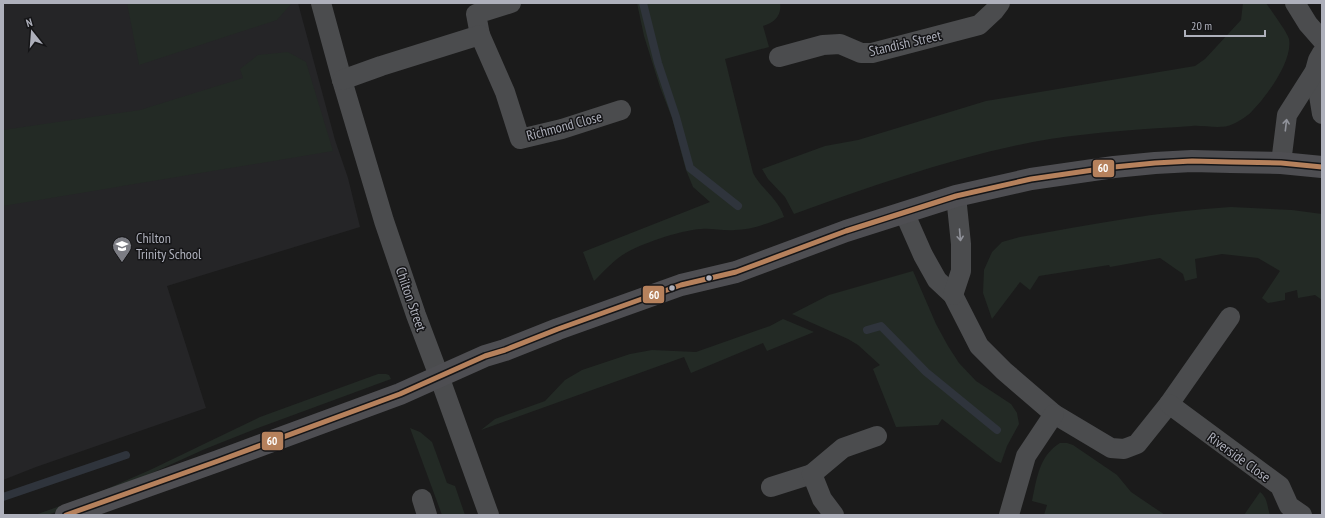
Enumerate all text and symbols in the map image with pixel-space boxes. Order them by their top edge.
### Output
north arrow [12,12,52,52]
scale bar [1185,12,1265,38]
text: N [24,15,34,30]
text: 20 m [1191,18,1212,33]
street label: Standish Street [867,26,943,60]
street label: Richmond Close [524,107,604,145]
one-way arrow [1282,119,1290,132]
line badge: 60 [1092,159,1115,178]
text: 60 [1098,161,1108,175]
one-way arrow [956,228,963,241]
place label: Chilton Trinity School [136,229,202,263]
school or university icon: Chilton Trinity School [111,235,133,263]
street label: Chilton Street [392,265,430,334]
unlabelled marker [704,273,714,283]
unlabelled marker [667,283,677,293]
line badge: 60 [642,285,665,304]
text: 60 [649,288,659,302]
street label: Riverside Close [1204,428,1274,486]
line badge: 60 [261,431,284,451]
text: 60 [267,434,277,448]

